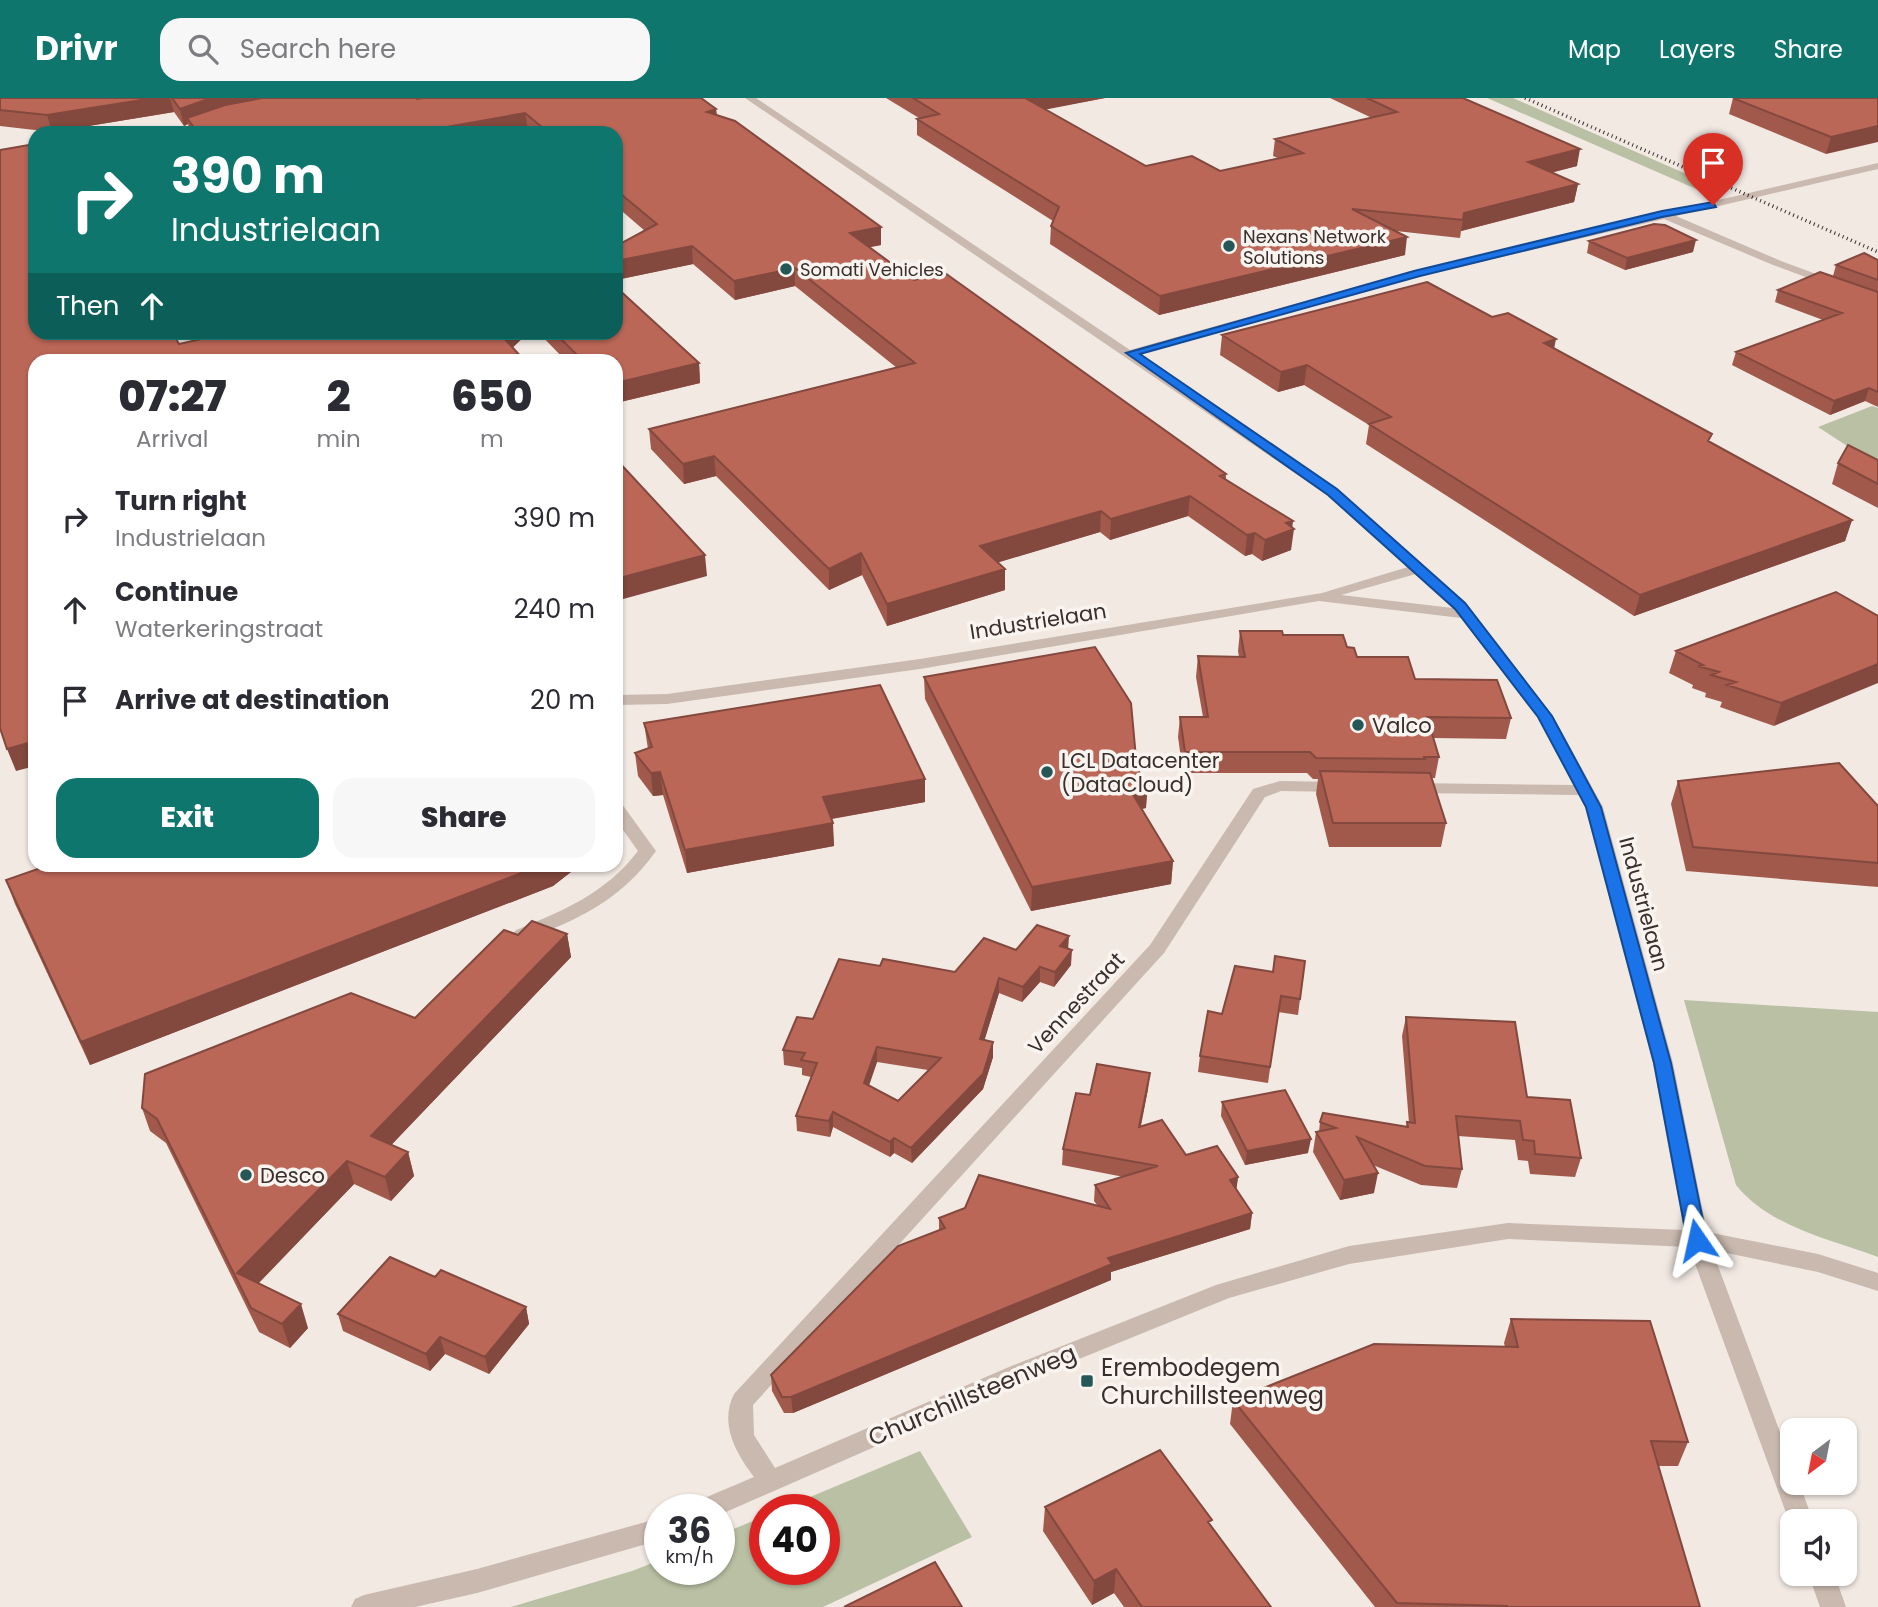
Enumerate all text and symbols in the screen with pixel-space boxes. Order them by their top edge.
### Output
search box [160,18,650,81]
text: Drivr [35,25,118,72]
icon: search [184,30,222,68]
text: Search here [240,31,396,67]
text: Map [1568,33,1621,66]
text: Layers [1659,33,1735,66]
text: Share [1773,33,1843,66]
pin [1683,133,1743,205]
text: 390 m [171,142,325,210]
icon: arrive [1694,144,1732,182]
icon: right [56,154,147,245]
text: Industrielaan [171,207,381,252]
place label: Nexans Network Solutions [1243,224,1387,270]
marker: Nexans Network Solutions [1221,238,1237,254]
place label: Somati Vehicles [800,257,944,282]
marker: Somati Vehicles [778,261,794,277]
icon: ahead [133,287,171,325]
text: Then [56,288,119,324]
text: 07:27 [118,367,226,426]
text: 2 [327,367,351,426]
text: 650 [451,367,533,426]
text: Arrival [136,423,209,455]
text: min [317,423,361,455]
text: m [480,423,504,455]
text: Turn right [115,483,247,519]
icon: right [56,500,94,538]
text: 390 m [513,500,595,536]
text: Industrielaan [115,522,266,554]
text: Continue [115,574,238,610]
icon: ahead [56,591,94,629]
text: 240 m [514,591,595,627]
street label: Industrielaan [968,596,1108,646]
text: Waterkeringstraat [115,613,323,645]
icon: arrive [56,682,94,720]
text: Arrive at destination [115,682,390,718]
text: 20 m [530,682,595,718]
place label: Valco [1372,711,1432,740]
marker: Valco [1350,717,1366,733]
place label: LCL Datacenter (DataCloud) [1061,746,1220,799]
marker: LCL Datacenter (DataCloud) [1039,764,1055,780]
button: Exit [56,778,319,858]
button: Share [333,778,595,858]
street label: Industrielaan [1612,834,1676,974]
street label: Vennestraat [1021,946,1131,1060]
place label: Desco [260,1161,325,1190]
marker: Desco [238,1167,254,1183]
position arrow [1660,1203,1734,1277]
street label: Churchillsteenweg [863,1336,1081,1454]
place label: Erembodegem Churchillsteenweg [1101,1351,1324,1412]
marker: Erembodegem Churchillsteenweg [1079,1373,1095,1389]
north arrow [1780,1418,1857,1494]
map controls [1780,1418,1857,1586]
speed limit sign: 40 [749,1494,840,1585]
text: 36 [668,1506,711,1555]
button: sound [1780,1509,1857,1586]
text: km/h [666,1544,713,1569]

